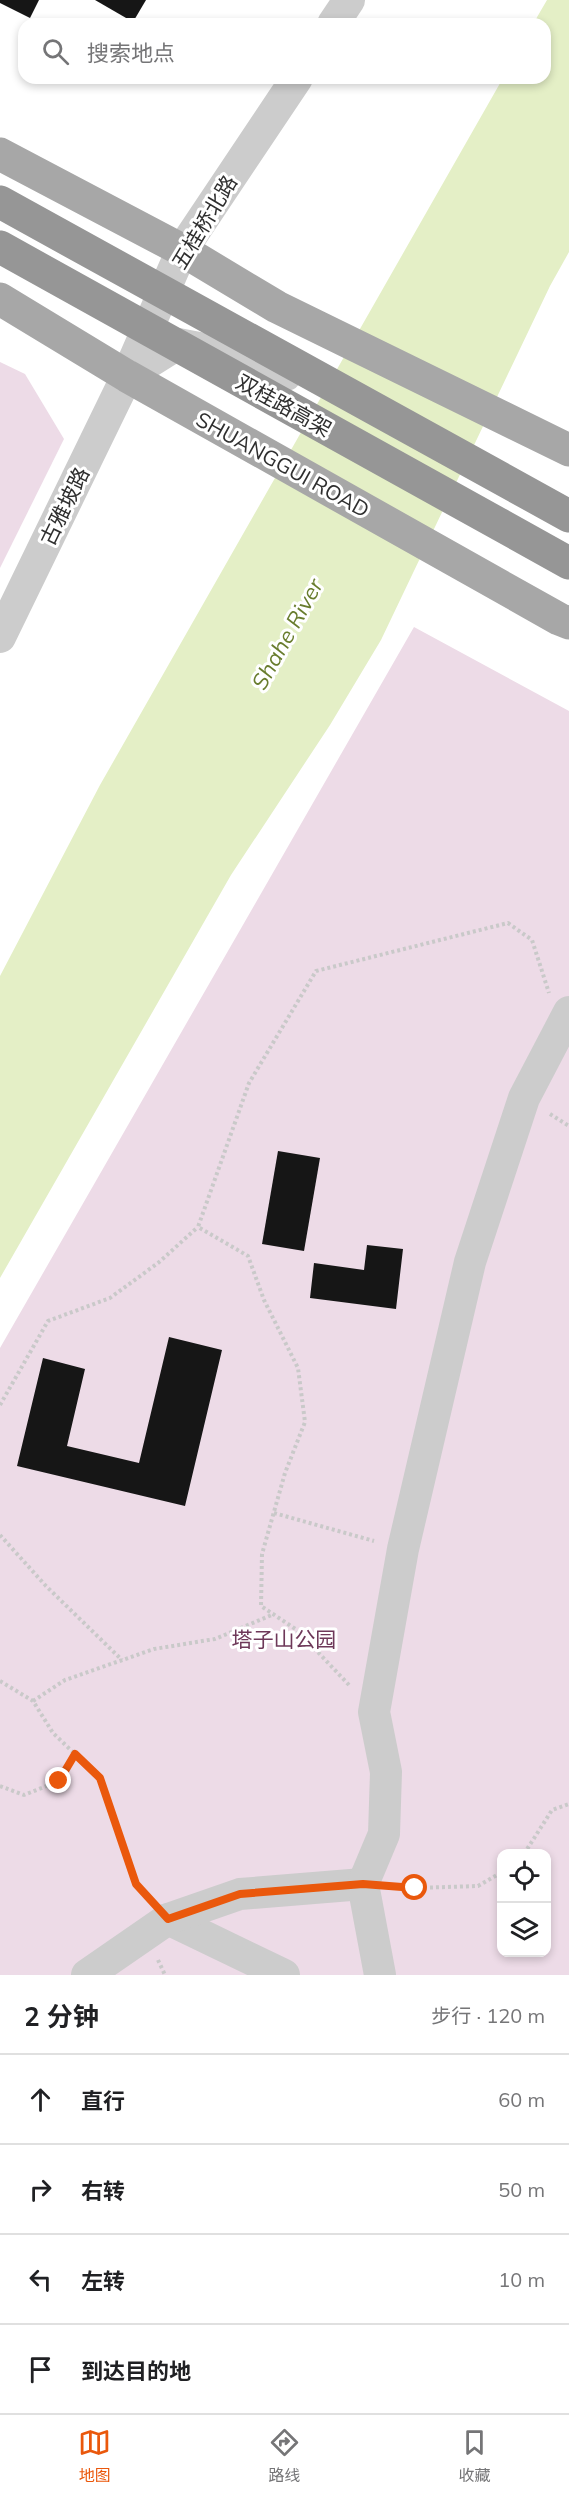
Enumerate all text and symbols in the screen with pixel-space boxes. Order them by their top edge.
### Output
search box [18,18,551,84]
icon: search [39,35,72,68]
text: 搜索地点 [87,39,175,67]
street label: 五桂桥北路 [166,170,242,274]
street label: 双桂路高架 [232,368,336,442]
street label: SHUANGGUI ROAD [192,406,374,522]
street label: 古雅坡路 [34,463,94,549]
water label: Shahe River [245,573,329,694]
park label: 塔子山公园 [232,1626,337,1652]
route end [45,1767,71,1793]
map controls [497,1849,551,1957]
button: locate [497,1849,551,1903]
route start [401,1874,427,1900]
button: layers [497,1903,551,1957]
text: 2 分钟 [24,2000,99,2033]
text: 步行 · 120 m [431,2003,545,2028]
icon: ahead [24,2083,57,2116]
text: 直行 [81,2087,125,2115]
text: 60 m [498,2087,545,2112]
icon: right [24,2173,57,2206]
text: 右转 [81,2177,125,2205]
text: 50 m [498,2177,545,2202]
icon: left [24,2263,57,2296]
text: 左转 [81,2267,125,2295]
text: 10 m [498,2267,545,2292]
icon: arrive [24,2353,57,2386]
text: 到达目的地 [81,2357,191,2385]
tab: 地图 [78,2426,111,2486]
tab: 路线 [268,2426,301,2486]
tab: 收藏 [458,2426,491,2486]

